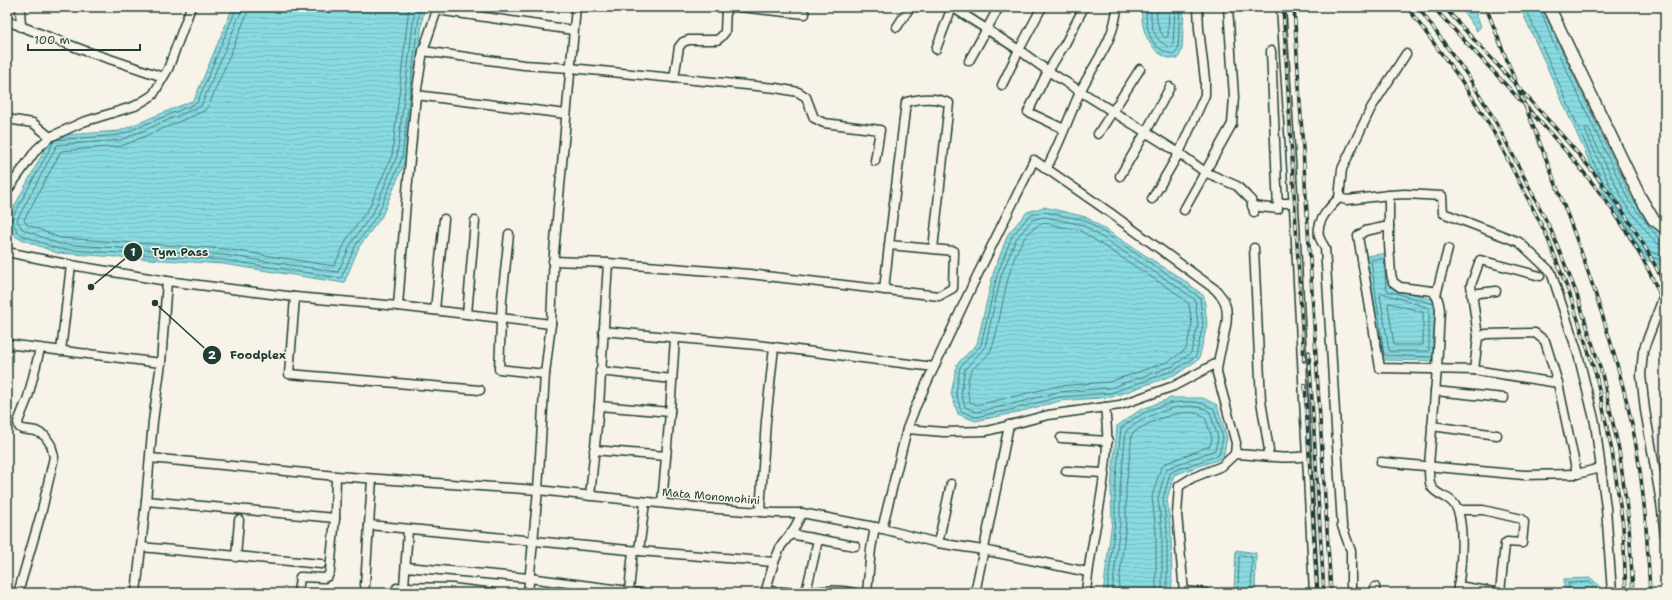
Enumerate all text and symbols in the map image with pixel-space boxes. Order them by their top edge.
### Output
scale bar [28,26,140,52]
text: 100 m [34,32,70,48]
callout: Tym Pass [123,240,216,264]
text: 1 [130,244,136,260]
text: Tym Pass [152,244,208,260]
callout: Foodplex [202,343,294,367]
text: 2 [208,347,217,363]
text: Foodplex [230,347,286,363]
street label: Mata Monomohini [661,485,761,508]

